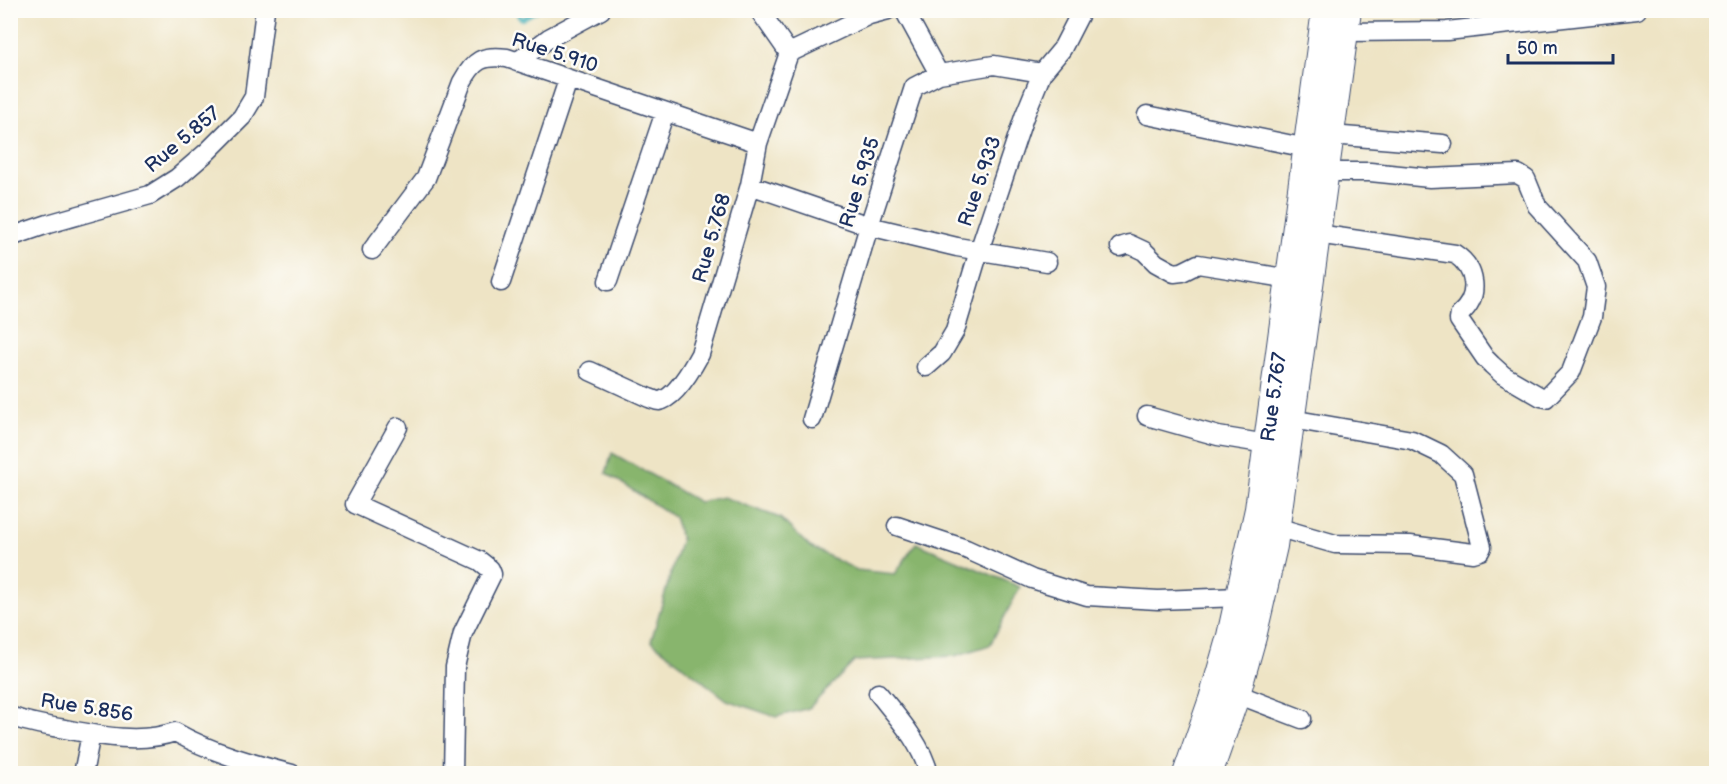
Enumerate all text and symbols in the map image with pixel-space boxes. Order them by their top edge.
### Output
scale bar [1508,27,1613,65]
street label: Rue 5.910 [509,28,601,78]
text: 50 m [1517,38,1558,59]
street label: Rue 5.857 [140,101,225,178]
street label: Rue 5.933 [953,133,1007,230]
street label: Rue 5.935 [835,134,885,230]
street label: Rue 5.768 [688,191,736,286]
street label: Rue 5.767 [1256,351,1292,443]
street label: Rue 5.856 [39,689,135,727]

